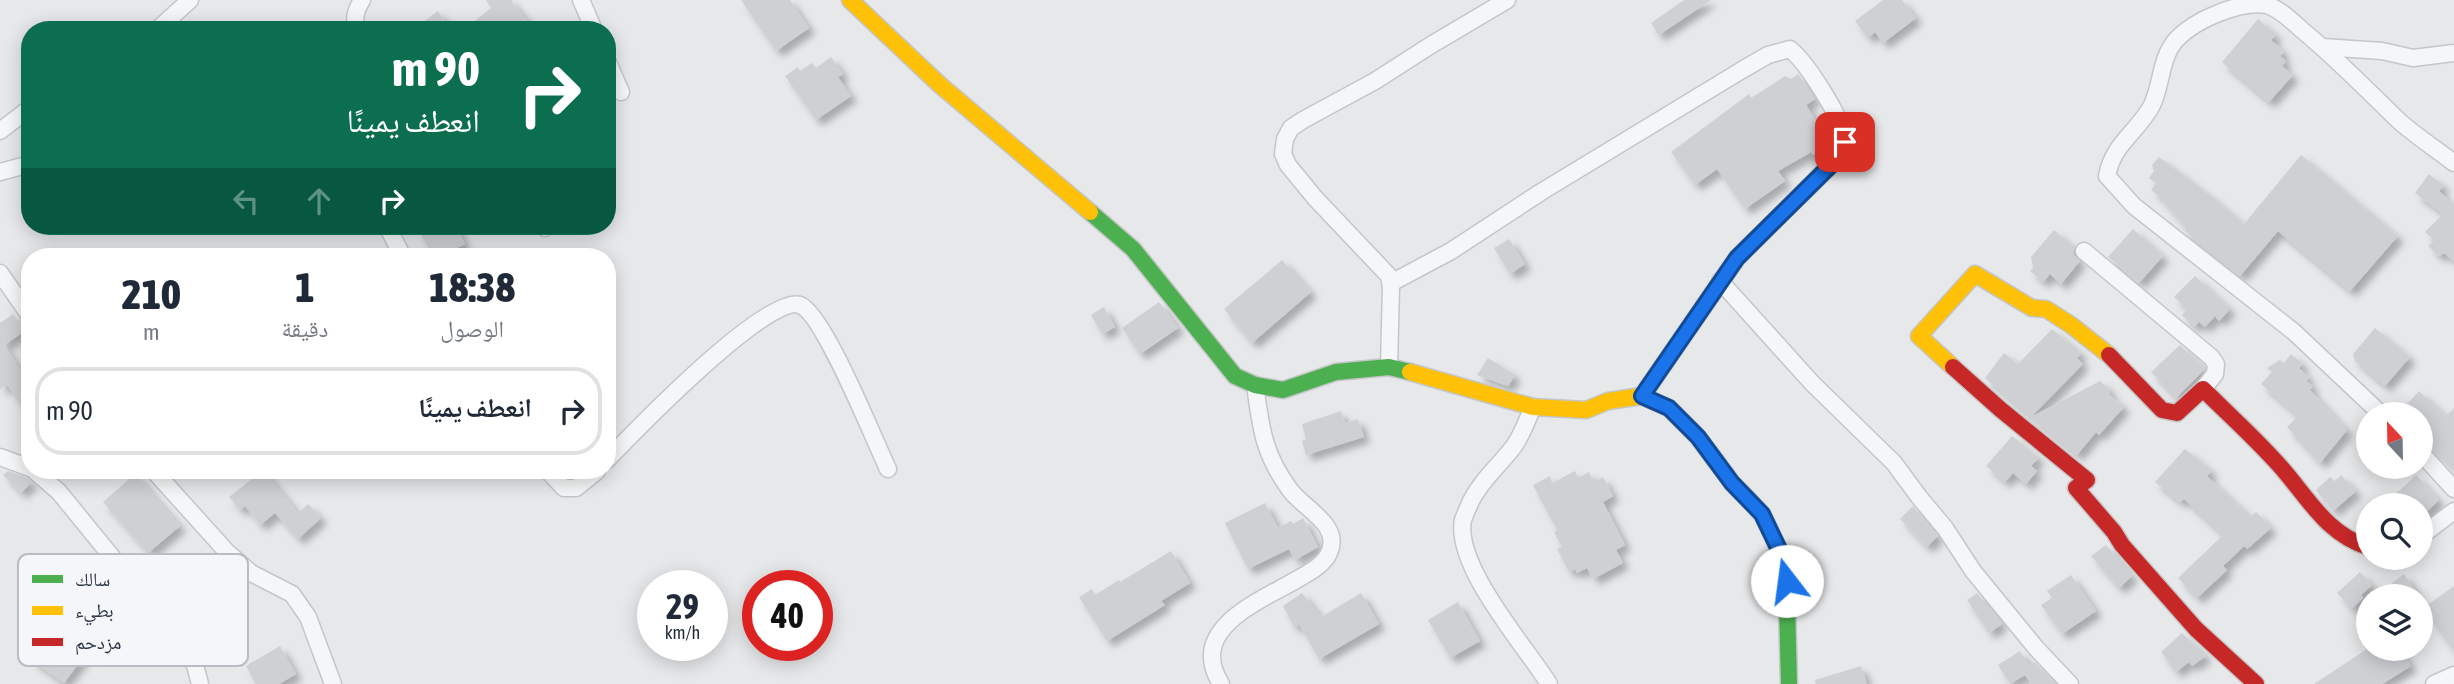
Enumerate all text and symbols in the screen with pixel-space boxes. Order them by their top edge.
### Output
text: 90 m [392,40,480,96]
icon: right [504,49,595,140]
text: انعطف يمينًا [347,102,480,139]
pin [1815,112,1875,172]
icon: arrive [1826,123,1864,161]
icon: left [227,182,265,220]
icon: ahead [300,182,338,220]
icon: right [373,182,411,220]
text: 1 [295,263,315,311]
text: 18:38 [429,263,515,311]
text: 210 [122,270,181,318]
text: دقيقة [282,316,328,342]
text: الوصول [440,316,504,342]
text: m [143,319,160,345]
icon: right [553,392,591,430]
text: انعطف يمينًا [418,393,532,423]
text: 90 m [46,396,93,426]
north arrow [2356,402,2432,480]
map controls [2356,402,2433,661]
button: search [2356,493,2433,570]
position arrow [1750,544,1824,618]
legend [18,554,248,666]
text: سالك [75,568,110,590]
speed limit sign: 40 [742,570,833,661]
button: layers [2356,584,2433,661]
text: 29 [666,586,699,626]
text: بطيء [75,599,114,626]
text: km/h [665,622,700,643]
text: مزدحم [75,631,121,655]

